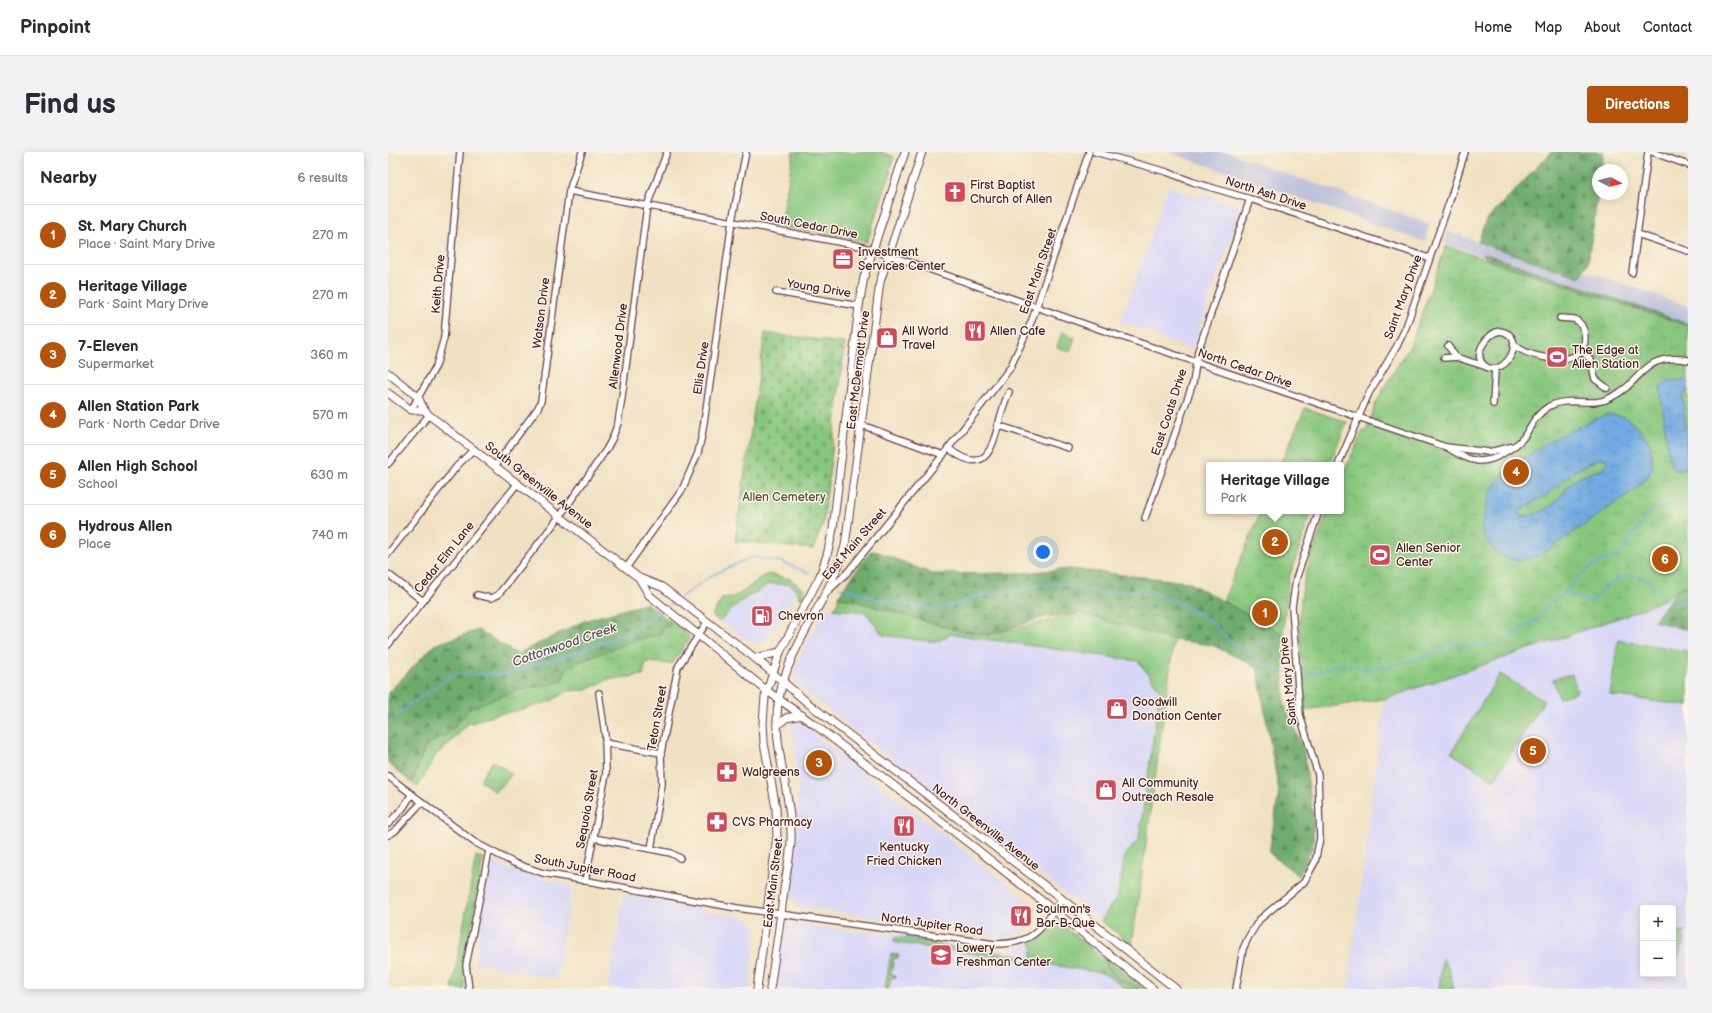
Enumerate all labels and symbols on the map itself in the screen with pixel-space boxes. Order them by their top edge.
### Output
north arrow [1592,164,1628,200]
street label: North Ash Drive [1223,173,1308,214]
place label: First Baptist Church of Allen [970,178,1053,207]
church icon: First Baptist Church of Allen [942,179,968,205]
street label: South Cedar Drive [759,209,859,242]
street label: East Main Street [1017,226,1060,316]
place label: Investment Services Center [858,245,946,274]
office icon: Investment Services Center [830,246,856,272]
street label: Saint Mary Drive [1381,253,1426,341]
street label: Keith Drive [428,254,449,314]
street label: Young Drive [785,276,852,301]
street label: Watson Drive [530,277,553,350]
street label: Allenwood Drive [606,302,631,390]
street label: East McDermott Drive [844,310,873,430]
restaurant icon: Allen Cafe [962,318,988,344]
place label: All World Travel [902,324,948,353]
place label: Allen Cafe [990,324,1045,339]
shop icon: All World Travel [874,325,900,351]
street label: Ellis Drive [690,341,713,396]
place label: The Edge at Allen Station [1572,343,1639,372]
sports icon: The Edge at Allen Station [1544,344,1570,370]
street label: North Cedar Drive [1196,345,1294,392]
street label: East Coats Drive [1148,367,1191,458]
street label: South Greenville Avenue [482,439,596,532]
pin: 4 [1503,457,1529,487]
park label: Allen Cemetery [742,490,826,505]
street label: East Main Street [819,505,890,583]
street label: Cedar Elm Lane [411,518,478,596]
pin: 2 [1262,527,1288,557]
place label: Allen Senior Center [1396,541,1461,570]
your location [1033,542,1053,562]
sports icon: Allen Senior Center [1367,542,1393,568]
pin: 6 [1652,544,1678,574]
pin: 1 [1252,598,1278,628]
fuel station icon: Chevron [749,603,775,629]
place label: Chevron [778,609,824,624]
water label: Cottonwood Creek [510,619,619,670]
street label: Saint Mary Drive [1276,636,1301,726]
street label: Teton Street [644,684,671,752]
place label: Goodwill Donation Center [1132,695,1222,724]
shop icon: Goodwill Donation Center [1104,696,1130,722]
pin: 5 [1520,736,1546,766]
pin: 3 [806,748,832,778]
pharmacy icon: Walgreens [714,759,740,785]
place label: Walgreens [742,765,800,780]
street label: Sequoia Street [573,768,602,850]
place label: All Community Outreach Resale [1122,776,1214,805]
shop icon: All Community Outreach Resale [1093,777,1119,803]
street label: North Greenville Avenue [929,781,1042,874]
pharmacy icon: CVS Pharmacy [704,809,730,835]
restaurant icon: Kentucky Fried Chicken [891,813,917,839]
place label: CVS Pharmacy [732,815,813,830]
street label: East Main Street [761,837,786,929]
place label: Kentucky Fried Chicken [866,840,942,869]
street label: South Jupiter Road [533,851,637,886]
place label: Soulman's Bar-B-Que [1036,902,1095,931]
restaurant icon: Soulman's Bar-B-Que [1008,903,1034,929]
street label: North Jupiter Road [880,910,984,939]
place label: Lowery Freshman Center [956,941,1052,970]
school or university icon: Lowery Freshman Center [928,942,954,968]

